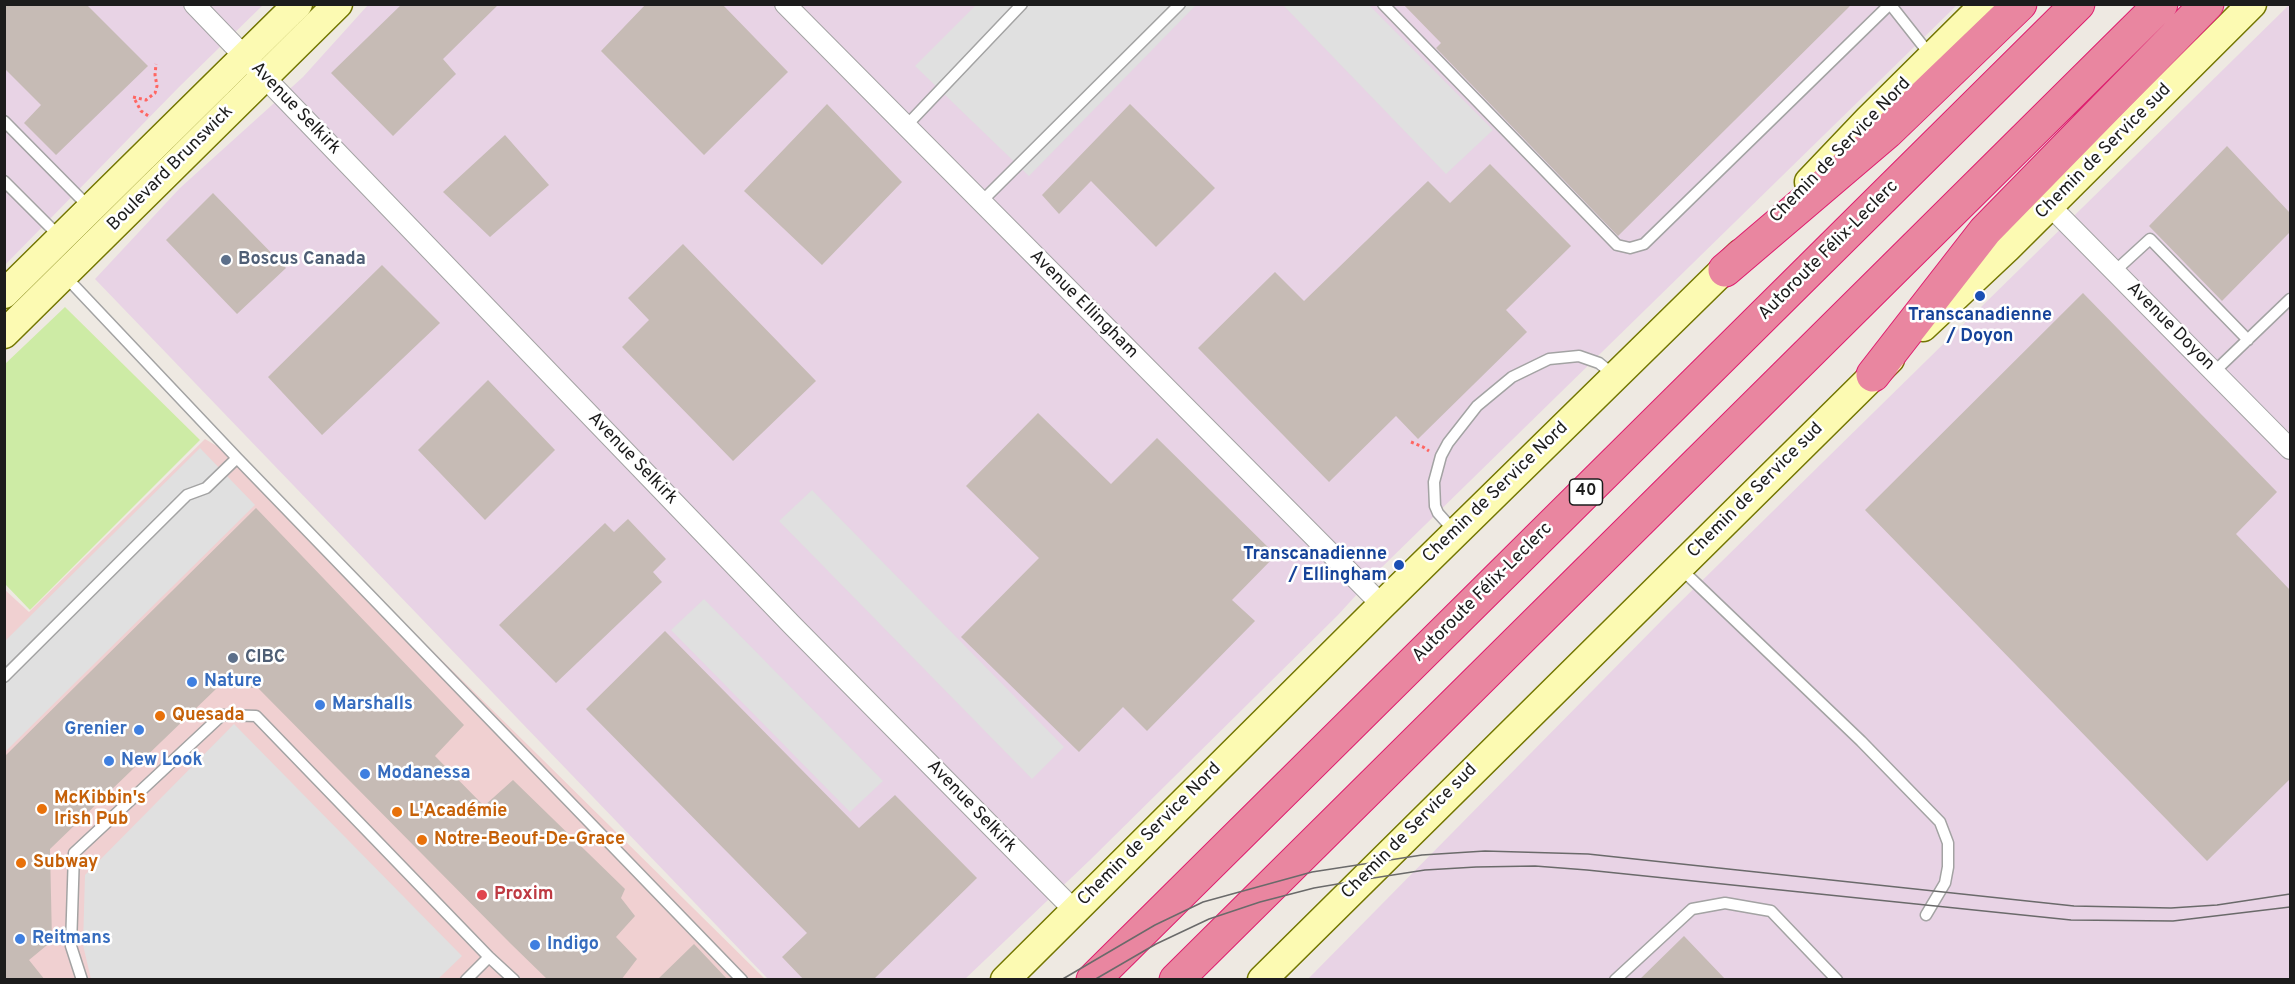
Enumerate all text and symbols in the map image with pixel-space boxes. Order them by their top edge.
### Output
street label: Avenue Selkirk [246,58,344,160]
street label: Chemin de Service Nord [1766,74,1916,228]
street label: Chemin de Service sud [2032,80,2176,224]
street label: Boulevard Brunswick [104,102,238,236]
street label: Autoroute Félix-Leclerc [1755,177,1903,325]
street label: Avenue Ellingham [1024,246,1142,364]
place label: Boscus Canada [238,249,366,271]
marker: Boscus Canada [219,253,233,267]
street label: Avenue Doyon [2121,278,2219,376]
marker: Transcanadienne / Doyon [1973,289,1987,303]
place label: Transcanadienne / Doyon [1908,305,2052,348]
street label: Avenue Selkirk [583,408,681,510]
street label: Chemin de Service Nord [1419,418,1573,568]
street label: Chemin de Service sud [1684,419,1828,563]
road number: 40 [1570,479,1602,505]
street label: Autoroute Félix-Leclerc [1409,519,1557,667]
place label: Transcanadienne / Ellingham [1243,544,1387,586]
marker: Transcanadienne / Ellingham [1392,558,1406,572]
place label: CIBC [245,647,285,669]
marker: CIBC [226,651,240,665]
place label: Nature [204,671,262,693]
marker: Nature [185,675,199,689]
place label: Marshalls [332,694,413,716]
marker: Marshalls [313,698,327,712]
place label: Quesada [172,705,245,727]
marker: Quesada [153,709,167,723]
place label: Grenier [64,719,127,741]
marker: Grenier [132,723,146,737]
place label: New Look [121,750,203,772]
marker: New Look [102,754,116,768]
street label: Avenue Selkirk [922,756,1020,858]
street label: Chemin de Service Nord [1074,759,1226,911]
street label: Chemin de Service sud [1338,760,1482,904]
place label: Modanessa [377,763,471,785]
marker: Modanessa [358,767,372,781]
place label: McKibbin's Irish Pub [54,788,146,830]
place label: L'Académie [409,801,507,823]
marker: McKibbin's Irish Pub [35,802,49,816]
marker: L'Académie [390,805,404,819]
place label: Notre-Beouf-De-Grace [434,829,625,851]
marker: Notre-Beouf-De-Grace [415,833,429,847]
place label: Subway [33,852,98,874]
marker: Subway [14,856,28,870]
place label: Proxim [494,884,554,906]
marker: Proxim [475,888,489,902]
place label: Reitmans [32,928,111,950]
marker: Reitmans [13,932,27,946]
place label: Indigo [547,934,599,956]
marker: Indigo [528,938,542,952]

